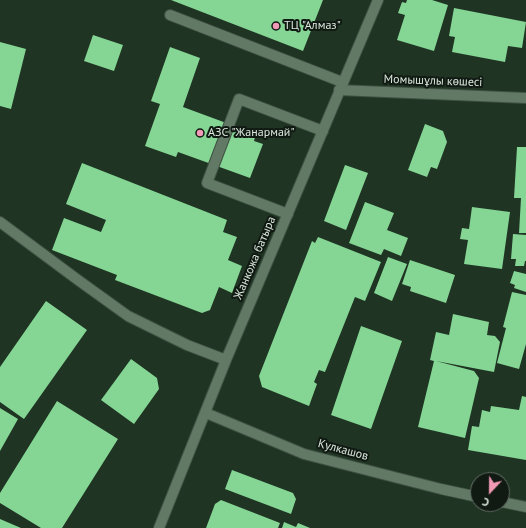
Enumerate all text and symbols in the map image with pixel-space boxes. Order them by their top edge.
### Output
place label: ТЦ "Алмаз" [284,19,341,33]
marker: ТЦ "Алмаз" [271,21,281,31]
street label: Момышұлы көшесі [383,72,483,90]
place label: АЗС "Жанармай" [208,126,294,140]
marker: АЗС "Жанармай" [195,128,205,138]
street label: Жанкожа батыра [231,214,279,302]
street label: Кулкашов [316,436,370,464]
north arrow [470,472,510,512]
text: С [480,495,491,510]

